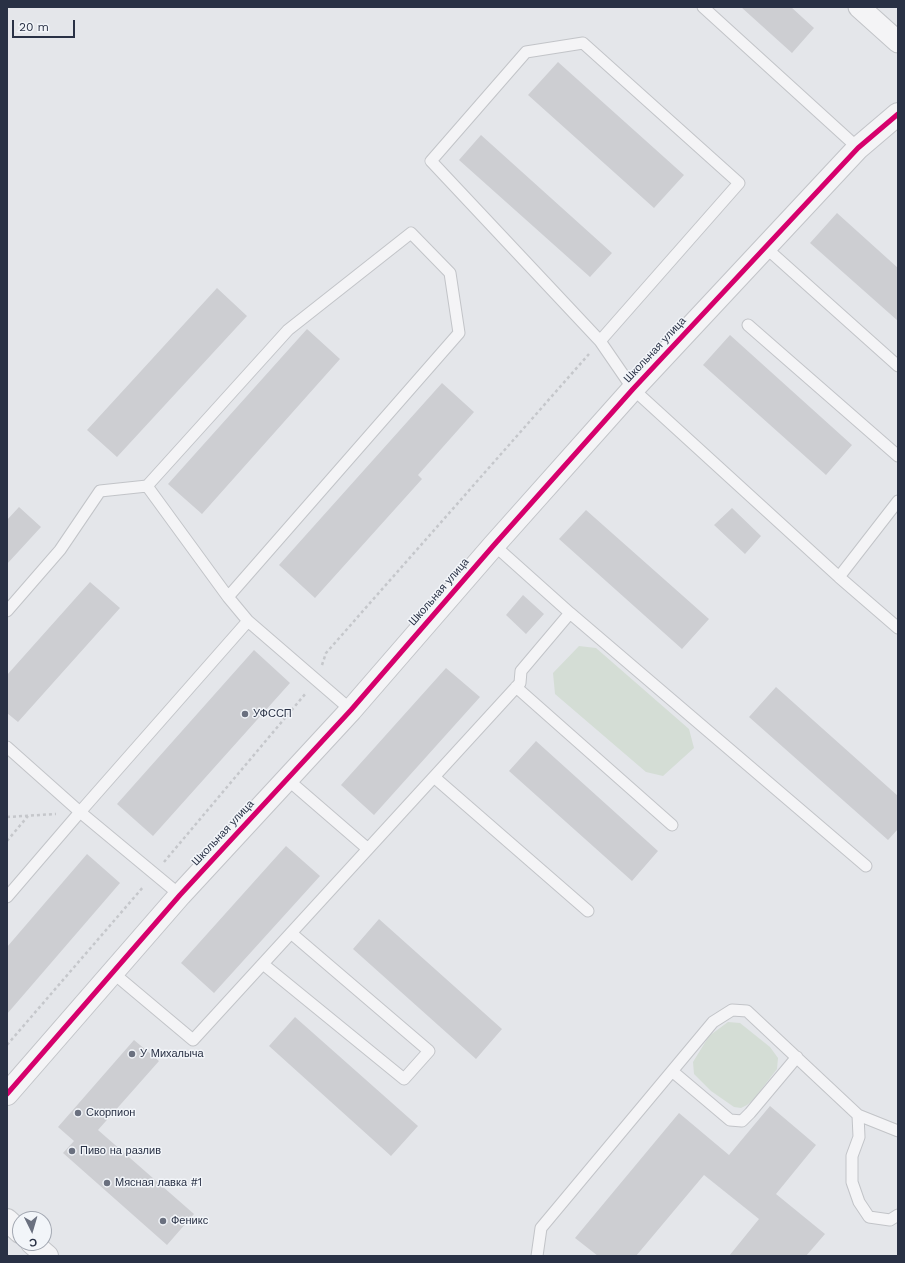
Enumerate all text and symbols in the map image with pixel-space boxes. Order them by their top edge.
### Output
scale bar [14,12,77,38]
text: 20 m [19,20,49,34]
street label: Школьная улица [621,314,689,386]
street label: Школьная улица [406,556,472,628]
place label: УФССП [253,707,292,721]
marker: УФССП [240,709,250,719]
street label: Школьная улица [189,797,257,869]
place label: У Михалыча [140,1047,204,1061]
marker: У Михалыча [127,1049,137,1059]
place label: Скорпион [86,1106,135,1120]
marker: Скорпион [73,1108,83,1118]
place label: Пиво на разлив [80,1144,161,1158]
marker: Пиво на разлив [67,1146,77,1156]
place label: Мясная лавка #1 [115,1176,202,1190]
marker: Мясная лавка #1 [102,1178,112,1188]
north arrow [12,1211,52,1251]
place label: Феникс [171,1214,208,1228]
marker: Феникс [158,1216,168,1226]
text: С [28,1236,38,1249]

